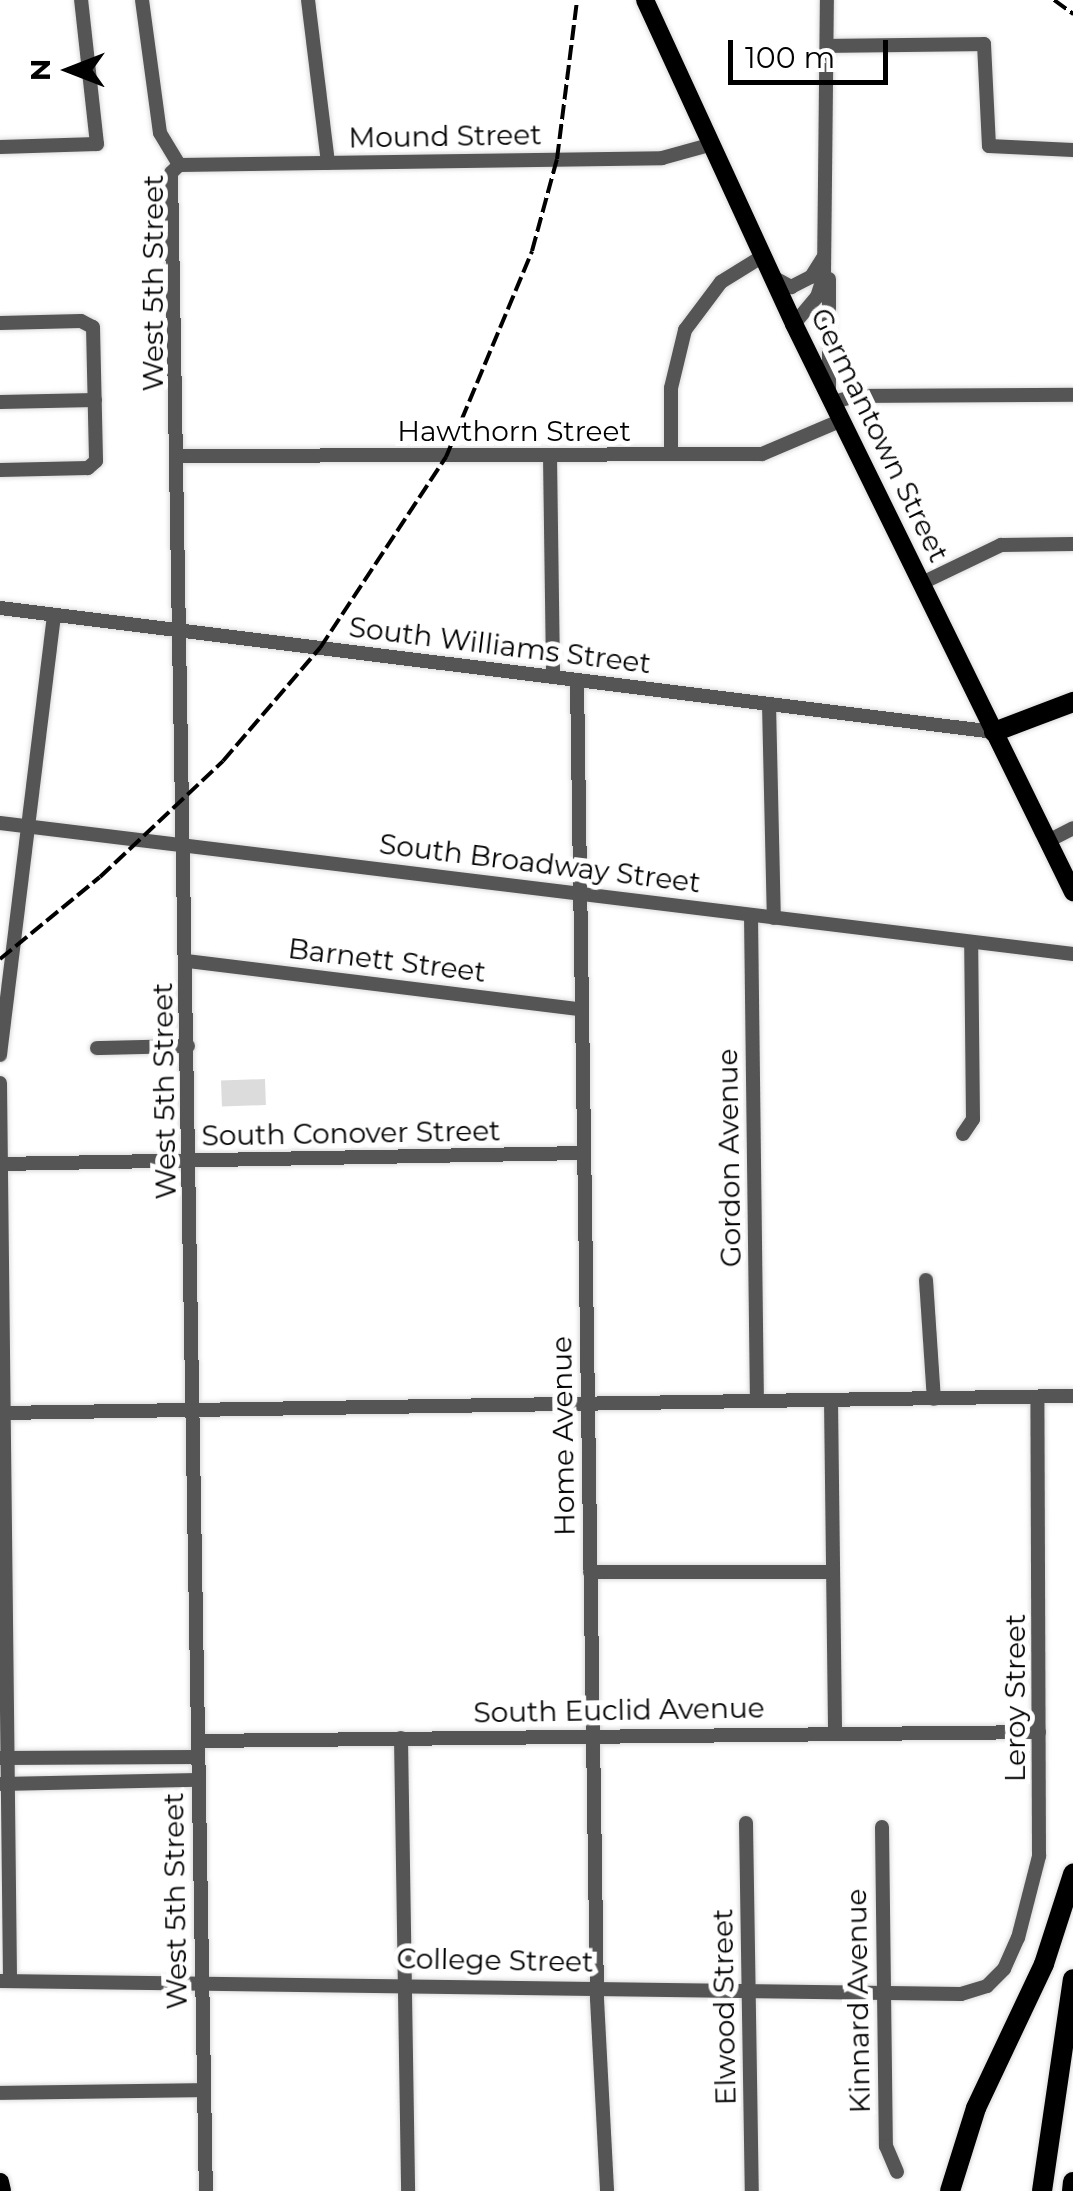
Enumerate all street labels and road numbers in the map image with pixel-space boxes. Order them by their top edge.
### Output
street label: Mound Street [348,118,542,154]
street label: West 5th Street [136,175,170,391]
street label: Germantown Street [804,303,956,567]
street label: Hawthorn Street [397,414,631,448]
street label: South Williams Street [347,610,653,680]
street label: South Broadway Street [377,827,703,899]
street label: Barnett Street [286,931,488,989]
street label: West 5th Street [145,982,183,1200]
street label: Gordon Avenue [710,1048,748,1268]
street label: South Conover Street [201,1114,501,1152]
street label: Home Avenue [544,1336,582,1536]
street label: Leroy Street [998,1614,1032,1782]
street label: South Euclid Avenue [473,1691,765,1729]
street label: West 5th Street [156,1792,194,2010]
street label: Kinnard Avenue [839,1888,877,2114]
street label: Elwood Street [705,1908,743,2106]
street label: College Street [396,1941,594,1979]

